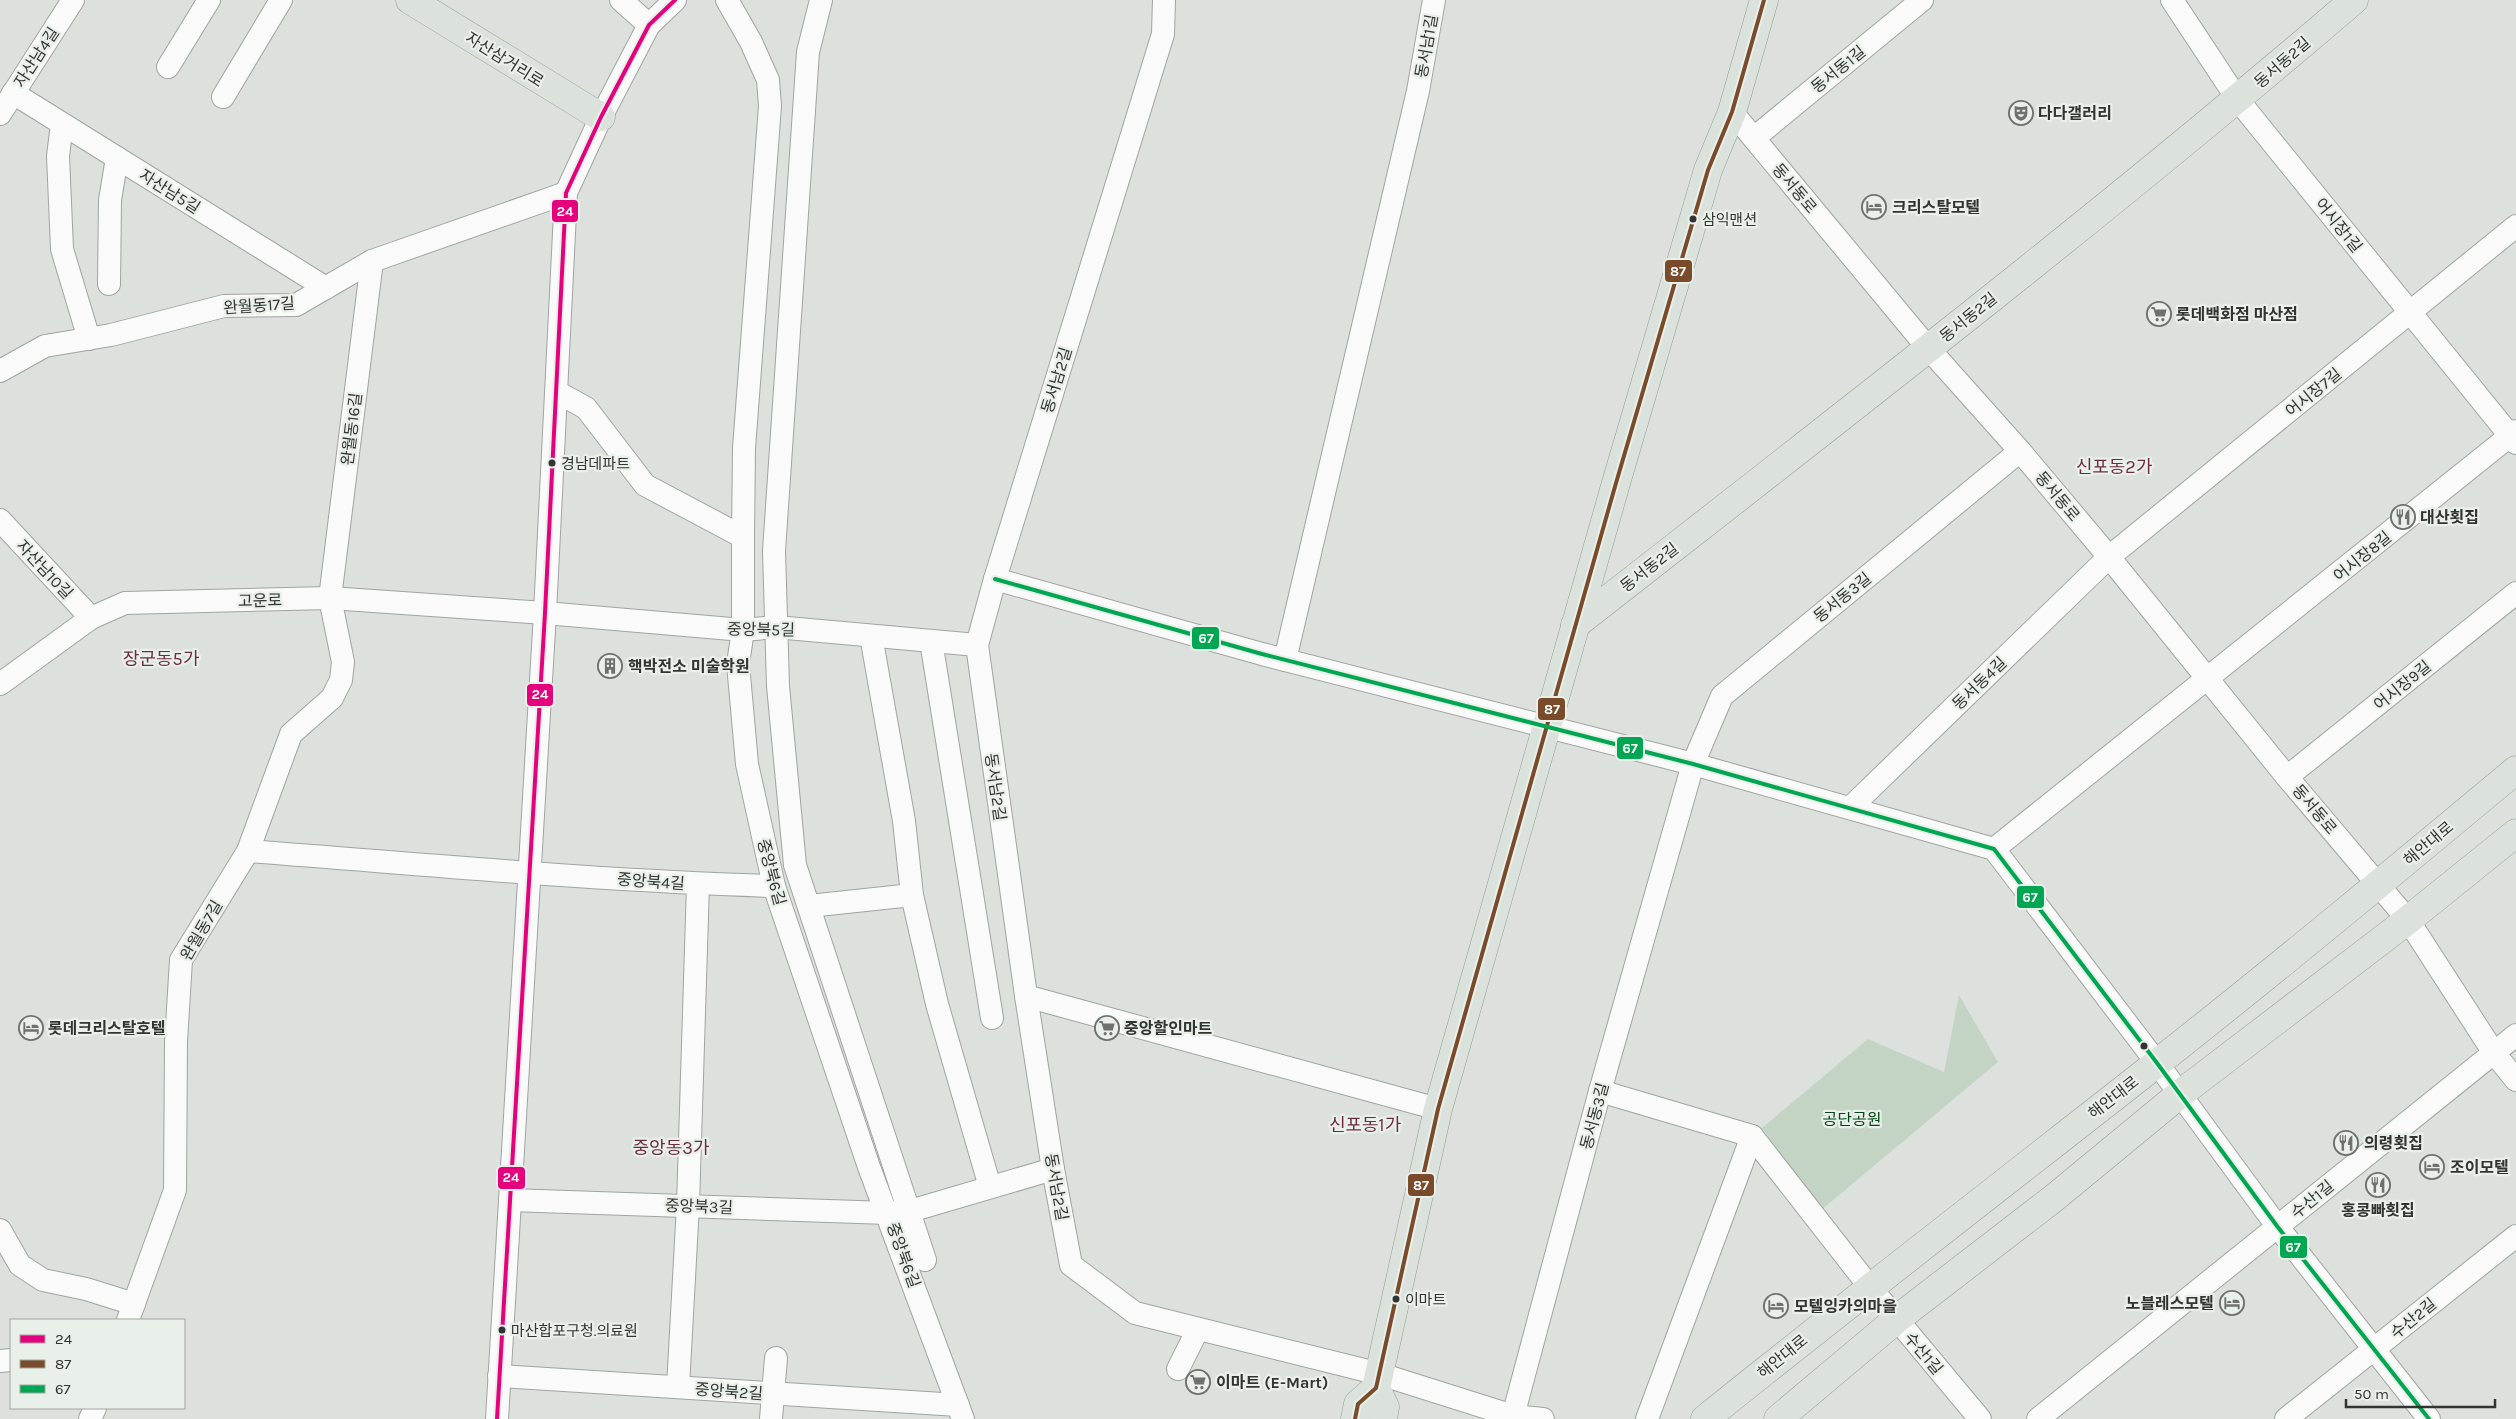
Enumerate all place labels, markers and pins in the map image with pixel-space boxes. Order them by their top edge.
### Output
theatre icon: 다다갤러리 [2008,100,2034,126]
place label: 다다갤러리 [2038,104,2112,123]
hotel icon: 크리스탈모텔 [1861,194,1887,220]
place label: 크리스탈모텔 [1892,198,1980,217]
place label: 삼익맨션 [1702,211,1757,229]
marker: 삼익맨션 [1688,214,1698,224]
supermarket icon: 롯데백화점 마산점 [2146,301,2172,327]
place label: 롯데백화점 마산점 [2176,305,2298,324]
place label: 경남데파트 [561,455,630,473]
marker: 경남데파트 [547,458,557,468]
restaurant icon: 대산횟집 [2390,504,2416,530]
place label: 대산횟집 [2420,508,2479,527]
building icon: 핵박전소 미술학원 [597,653,623,679]
place label: 핵박전소 미술학원 [628,657,750,676]
hotel icon: 롯데크리스탈호텔 [18,1015,44,1041]
supermarket icon: 중앙할인마트 [1094,1015,1120,1041]
place label: 롯데크리스탈호텔 [48,1019,166,1038]
place label: 중앙할인마트 [1124,1019,1213,1038]
unlabelled marker [2139,1041,2149,1051]
restaurant icon: 의령횟집 [2333,1130,2359,1156]
place label: 의령횟집 [2364,1134,2423,1153]
hotel icon: 조이모텔 [2419,1154,2445,1180]
place label: 조이모텔 [2450,1158,2509,1177]
restaurant icon: 홍콩빠횟집 [2365,1172,2391,1198]
place label: 홍콩빠횟집 [2341,1201,2415,1220]
hotel icon: 노블레스모텔 [2219,1290,2245,1316]
place label: 이마트 [1405,1291,1447,1309]
hotel icon: 모텔잉카의마을 [1763,1293,1789,1319]
marker: 이마트 [1391,1294,1401,1304]
place label: 노블레스모텔 [2126,1294,2214,1313]
place label: 모텔잉카의마을 [1794,1297,1897,1316]
place label: 마산합포구청.의료원 [511,1322,638,1340]
marker: 마산합포구청.의료원 [497,1325,507,1335]
supermarket icon: 이마트 (E-Mart) [1185,1369,1211,1395]
place label: 이마트 (E-Mart) [1216,1373,1328,1392]

